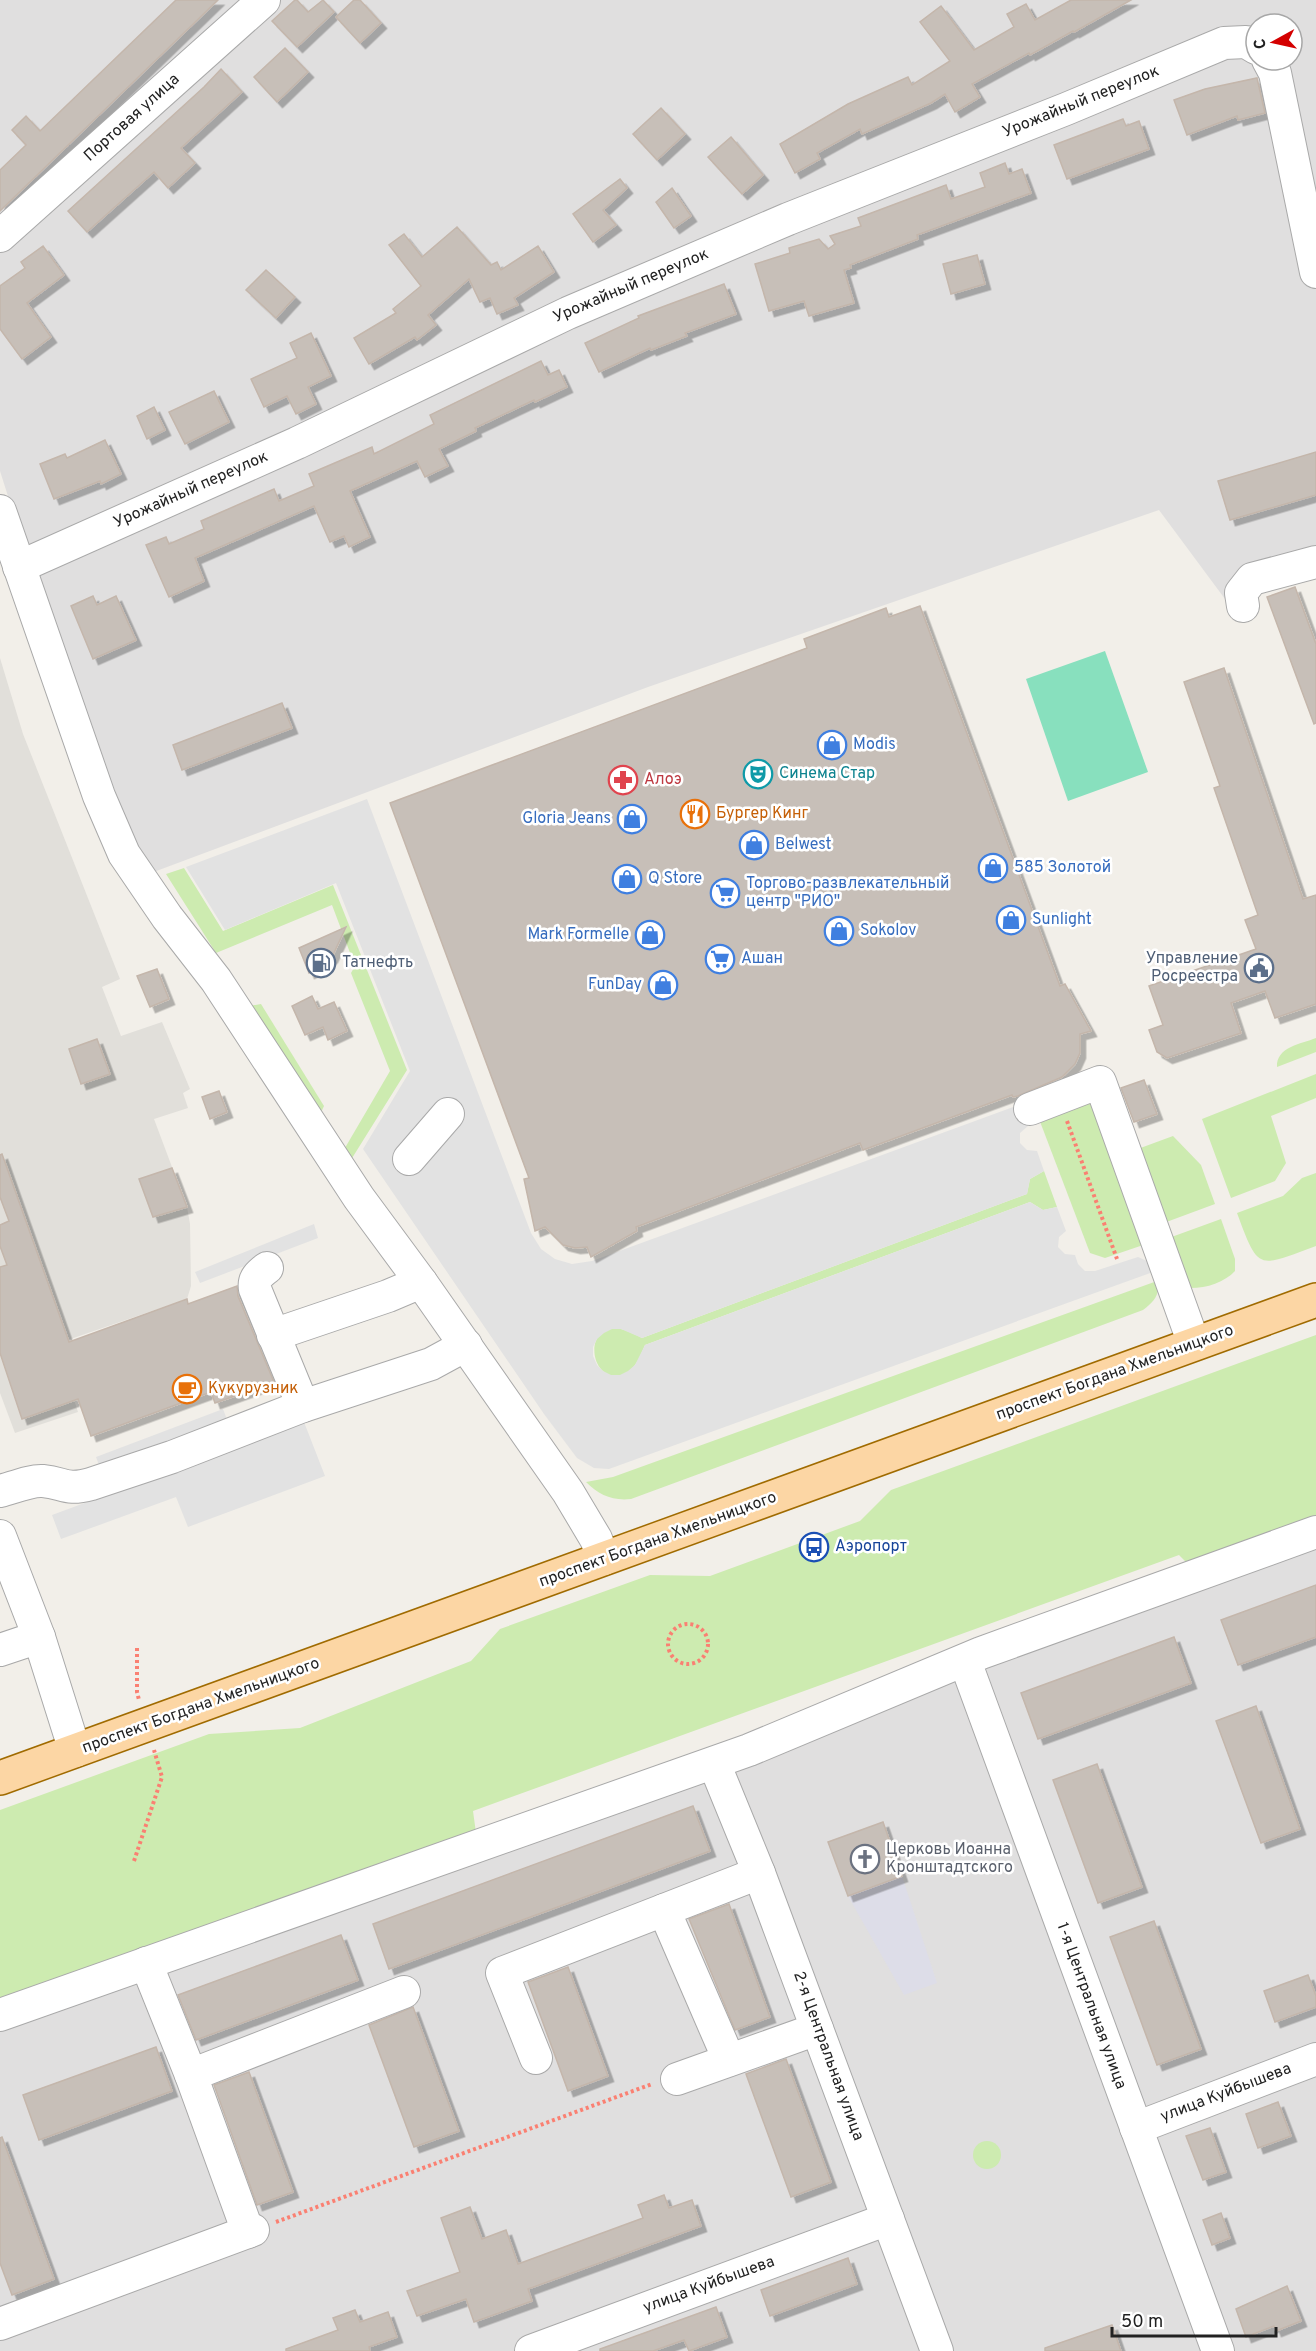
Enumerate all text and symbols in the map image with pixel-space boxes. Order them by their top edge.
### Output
north arrow [1244,12,1304,72]
text: С [1251,37,1272,50]
street label: Урожайный переулок [1000,61,1162,143]
street label: Портовая улица [80,70,184,166]
street label: Урожайный переулок [550,244,712,328]
street label: Урожайный переулок [111,447,271,533]
shop icon: Modis [816,729,848,761]
place label: Modis [853,735,896,755]
theatre icon: Синема Стар [742,758,774,790]
pharmacy icon: Алоэ [607,764,639,796]
place label: Синема Стар [779,764,875,784]
place label: Алоэ [644,770,682,790]
restaurant icon: Бургер Кинг [679,798,711,830]
shop icon: Gloria Jeans [616,803,648,835]
place label: Бургер Кинг [716,804,809,824]
place label: Gloria Jeans [522,809,611,829]
shop icon: Belwest [738,829,770,861]
place label: Belwest [775,835,832,855]
shop icon: 585 Золотой [977,852,1009,884]
place label: 585 Золотой [1014,858,1111,878]
shop icon: Q Store [611,863,643,895]
place label: Q Store [648,869,702,889]
place label: Торгово-развлекательный центр "РИО" [746,874,949,912]
supermarket icon: Торгово-развлекательный центр "РИО" [709,877,741,909]
shop icon: Sunlight [995,904,1027,936]
place label: Sunlight [1032,910,1092,930]
shop icon: Sokolov [823,915,855,947]
shop icon: Mark Formelle [634,919,666,951]
place label: Sokolov [860,921,916,941]
place label: Mark Formelle [527,925,629,945]
supermarket icon: Ашан [704,943,736,975]
fuel station icon: Татнефть [305,947,337,979]
place label: Ашан [741,949,783,969]
place label: Управление Росреестра [1146,949,1238,987]
public building icon: Управление Росреестра [1243,952,1275,984]
place label: Татнефть [342,953,413,973]
shop icon: FunDay [647,969,679,1001]
place label: FunDay [588,975,642,995]
street label: проспект Богдана Хмельницкого [994,1321,1237,1425]
cafe icon: Кукурузник [171,1373,203,1405]
place label: Кукурузник [208,1379,298,1399]
street label: проспект Богдана Хмельницкого [537,1488,780,1592]
bus stop icon: Аэропорт [798,1531,830,1563]
place label: Аэропорт [835,1537,907,1557]
street label: проспект Богдана Хмельницкого [80,1654,323,1758]
place label: Церковь Иоанна Кронштадтского [886,1840,1013,1878]
church icon: Церковь Иоанна Кронштадтского [849,1843,881,1875]
street label: 1-я Центральная улица [1052,1920,1130,2092]
street label: 2-я Центральная улица [788,1969,868,2143]
street label: улица Куйбышева [1158,2059,1294,2127]
street label: улица Куйбышева [641,2252,777,2318]
scale bar [1112,2300,1276,2338]
text: 50 m [1121,2311,1163,2334]

